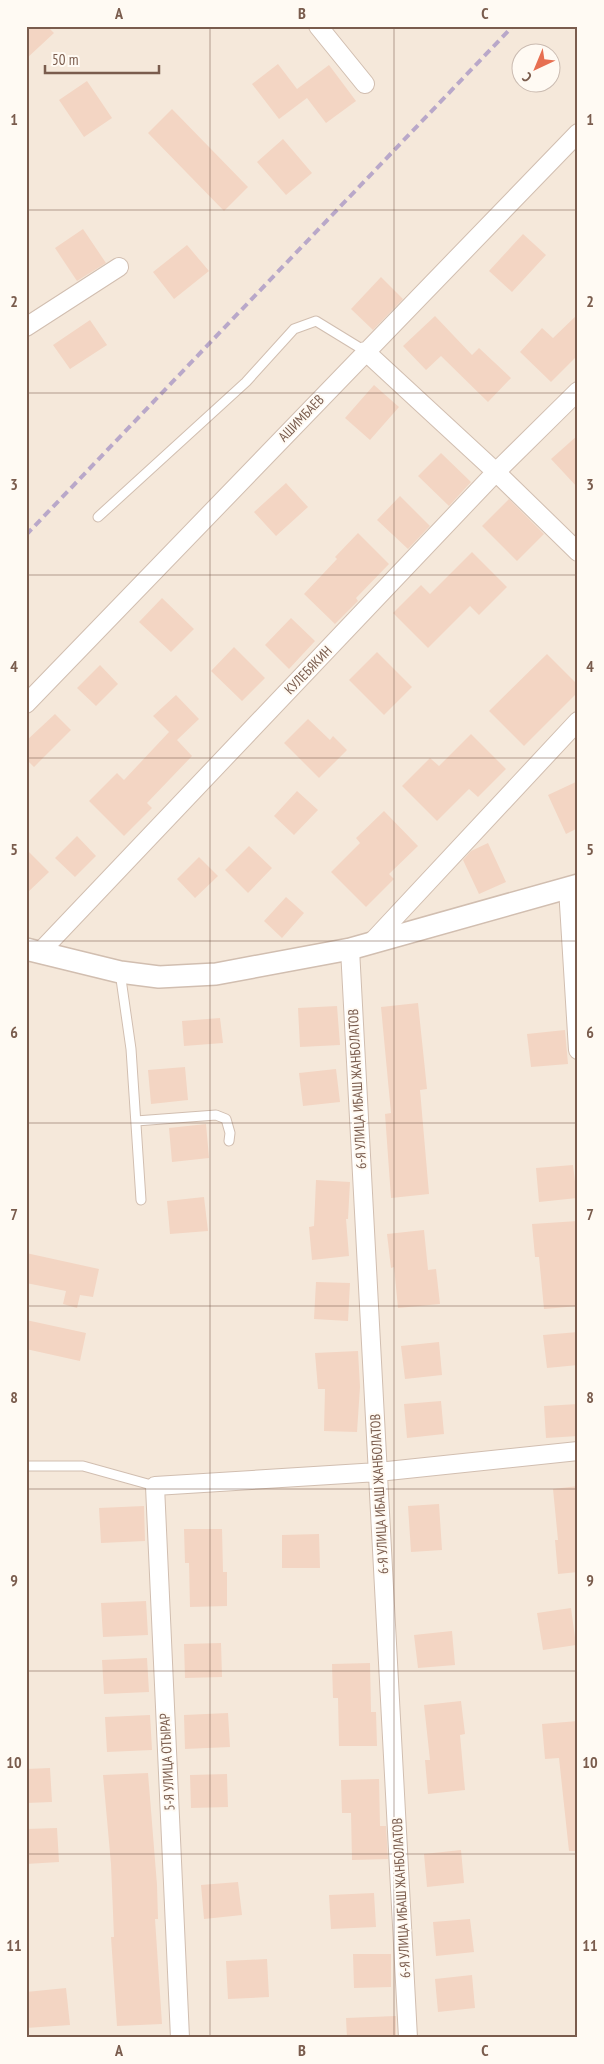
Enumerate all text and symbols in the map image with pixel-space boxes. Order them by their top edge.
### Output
text: A [114,3,124,23]
text: B [298,3,306,23]
text: C [481,3,489,23]
scale bar [45,42,159,74]
north arrow [512,42,562,92]
text: 50 m [52,50,78,69]
text: С [518,68,536,86]
text: 1 [10,109,18,129]
text: 1 [586,109,594,129]
text: 2 [10,291,18,311]
text: 2 [586,291,594,311]
street label: АШИМБАЕВ [274,391,328,445]
text: 3 [10,474,18,494]
text: 3 [586,474,594,494]
street label: КУЛЕБЯКИН [280,642,336,698]
text: 4 [10,656,18,676]
text: 4 [586,656,594,676]
text: 5 [10,839,18,859]
text: 5 [586,839,594,859]
street label: 6-Я УЛИЦА ИБАШ ЖАНБОЛАТОВ [344,1008,370,1170]
text: 6 [10,1022,18,1042]
text: 6 [586,1022,594,1042]
text: 7 [10,1204,18,1224]
text: 7 [586,1204,594,1224]
text: 8 [10,1387,18,1407]
text: 8 [586,1387,594,1407]
street label: 6-Я УЛИЦА ИБАШ ЖАНБОЛАТОВ [366,1413,392,1575]
text: 9 [10,1570,18,1590]
text: 9 [586,1570,594,1590]
street label: 5-Я УЛИЦА ОТЫРАР [155,1713,179,1811]
text: 10 [6,1752,22,1772]
text: 10 [582,1752,598,1772]
street label: 6-Я УЛИЦА ИБАШ ЖАНБОЛАТОВ [388,1817,414,1979]
text: 11 [6,1935,22,1955]
text: 11 [582,1935,598,1955]
text: A [114,2040,124,2060]
text: B [298,2040,306,2060]
text: C [481,2040,489,2060]

